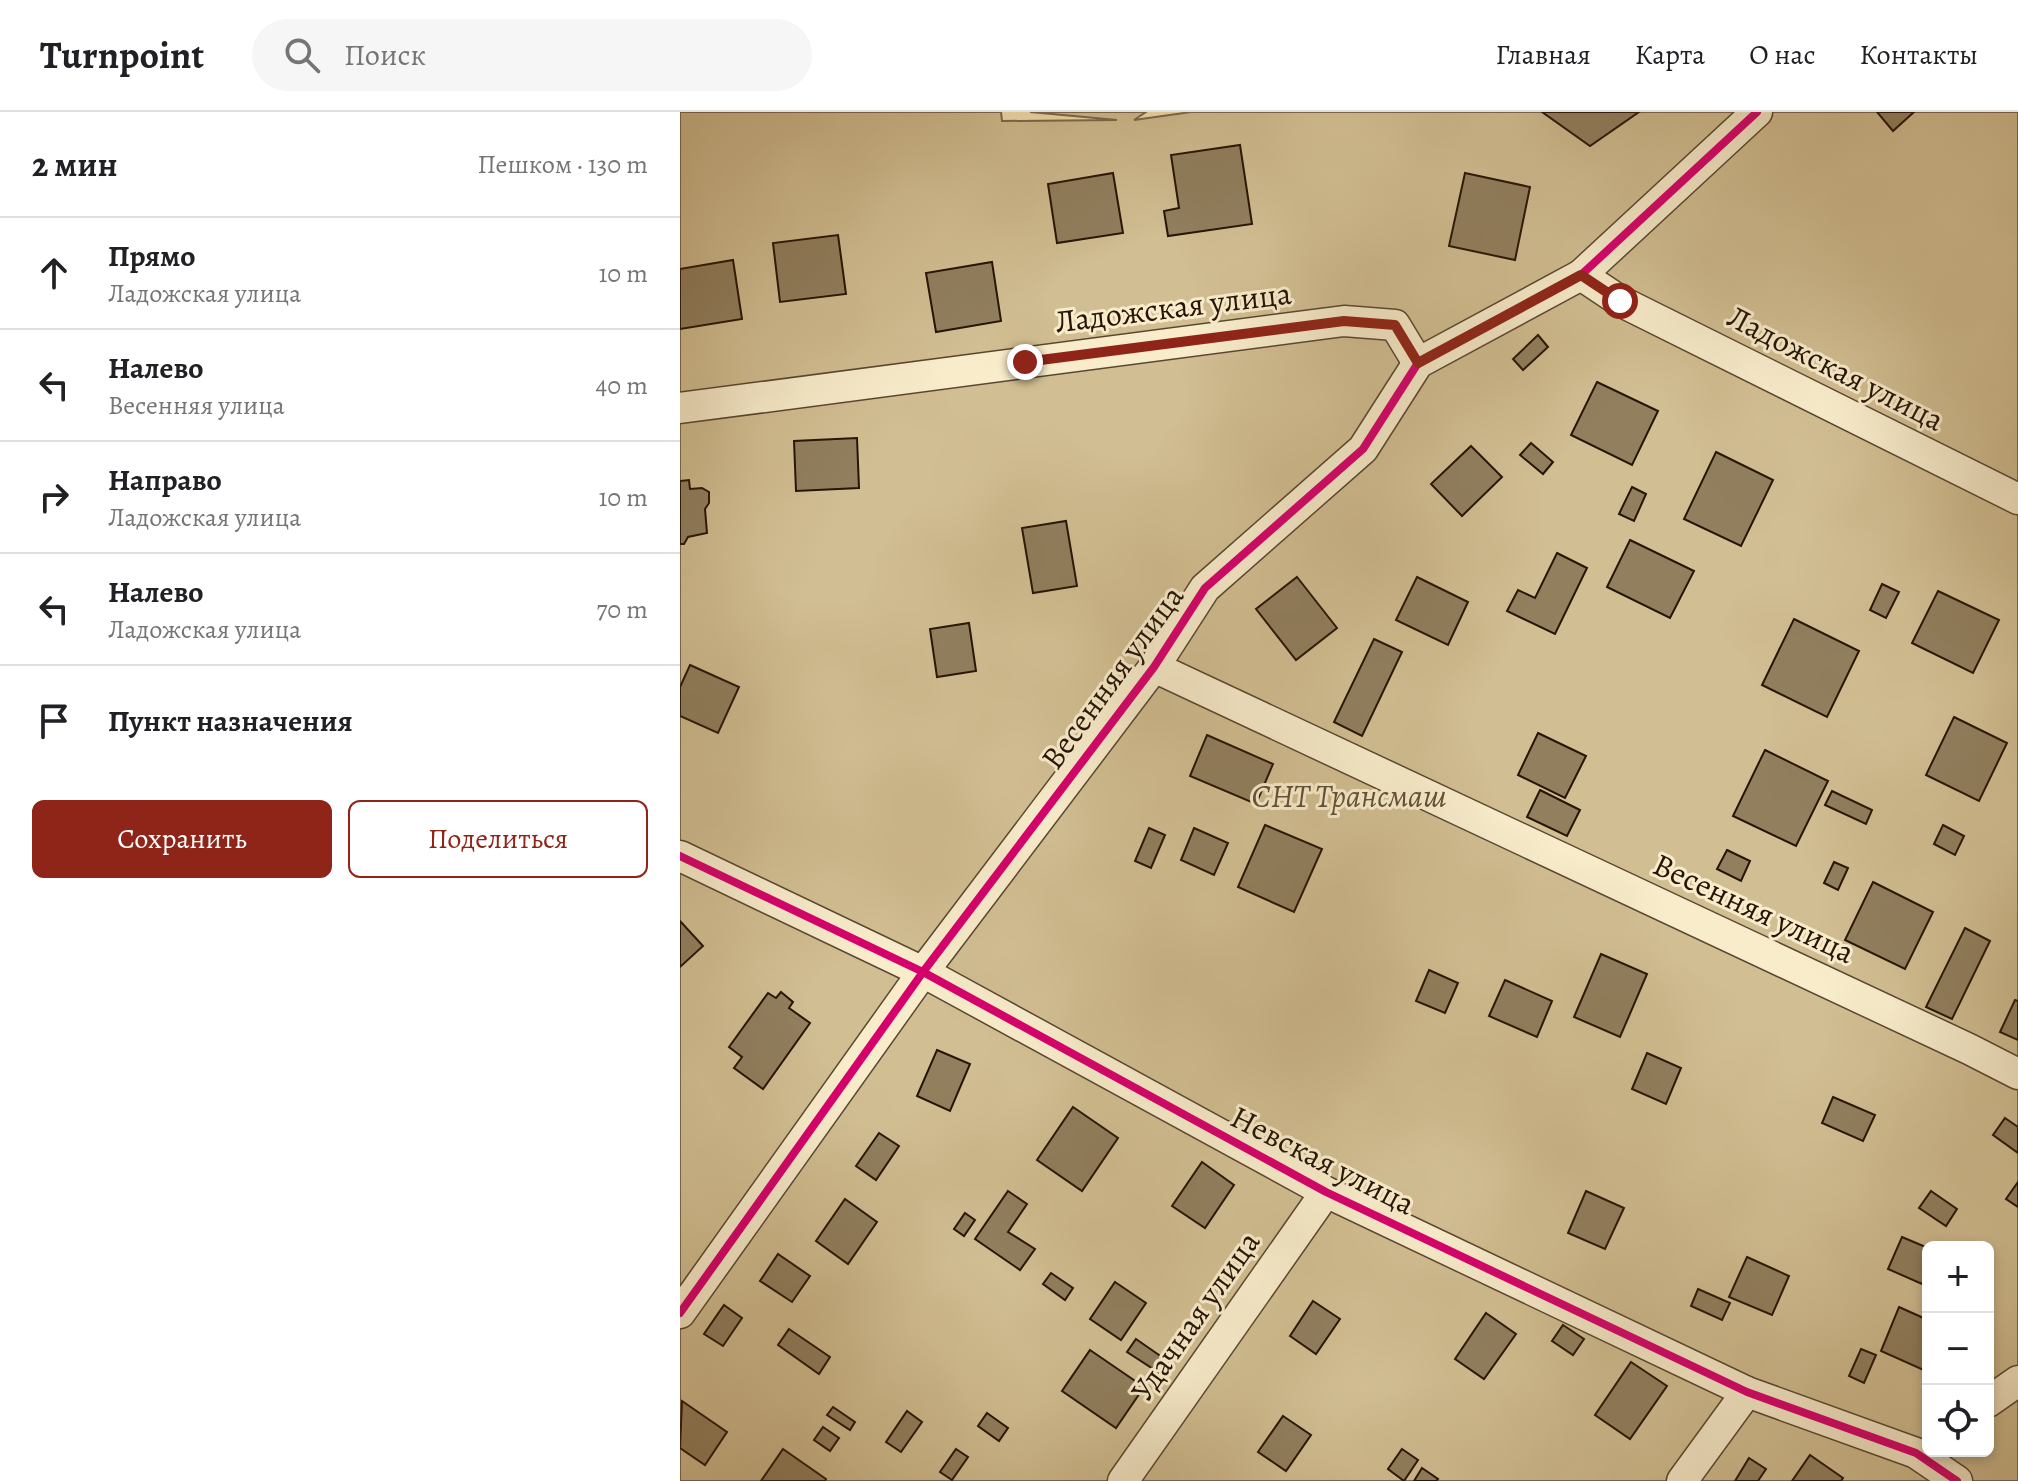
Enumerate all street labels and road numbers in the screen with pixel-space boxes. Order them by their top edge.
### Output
street label: Ладожская улица [1052,271,1294,343]
street label: Ладожская улица [1720,294,1952,442]
street label: Весенняя улица [1030,576,1194,778]
street label: Весенняя улица [1646,842,1862,974]
street label: Невская улица [1223,1095,1423,1225]
street label: Удачная улица [1120,1222,1270,1410]

